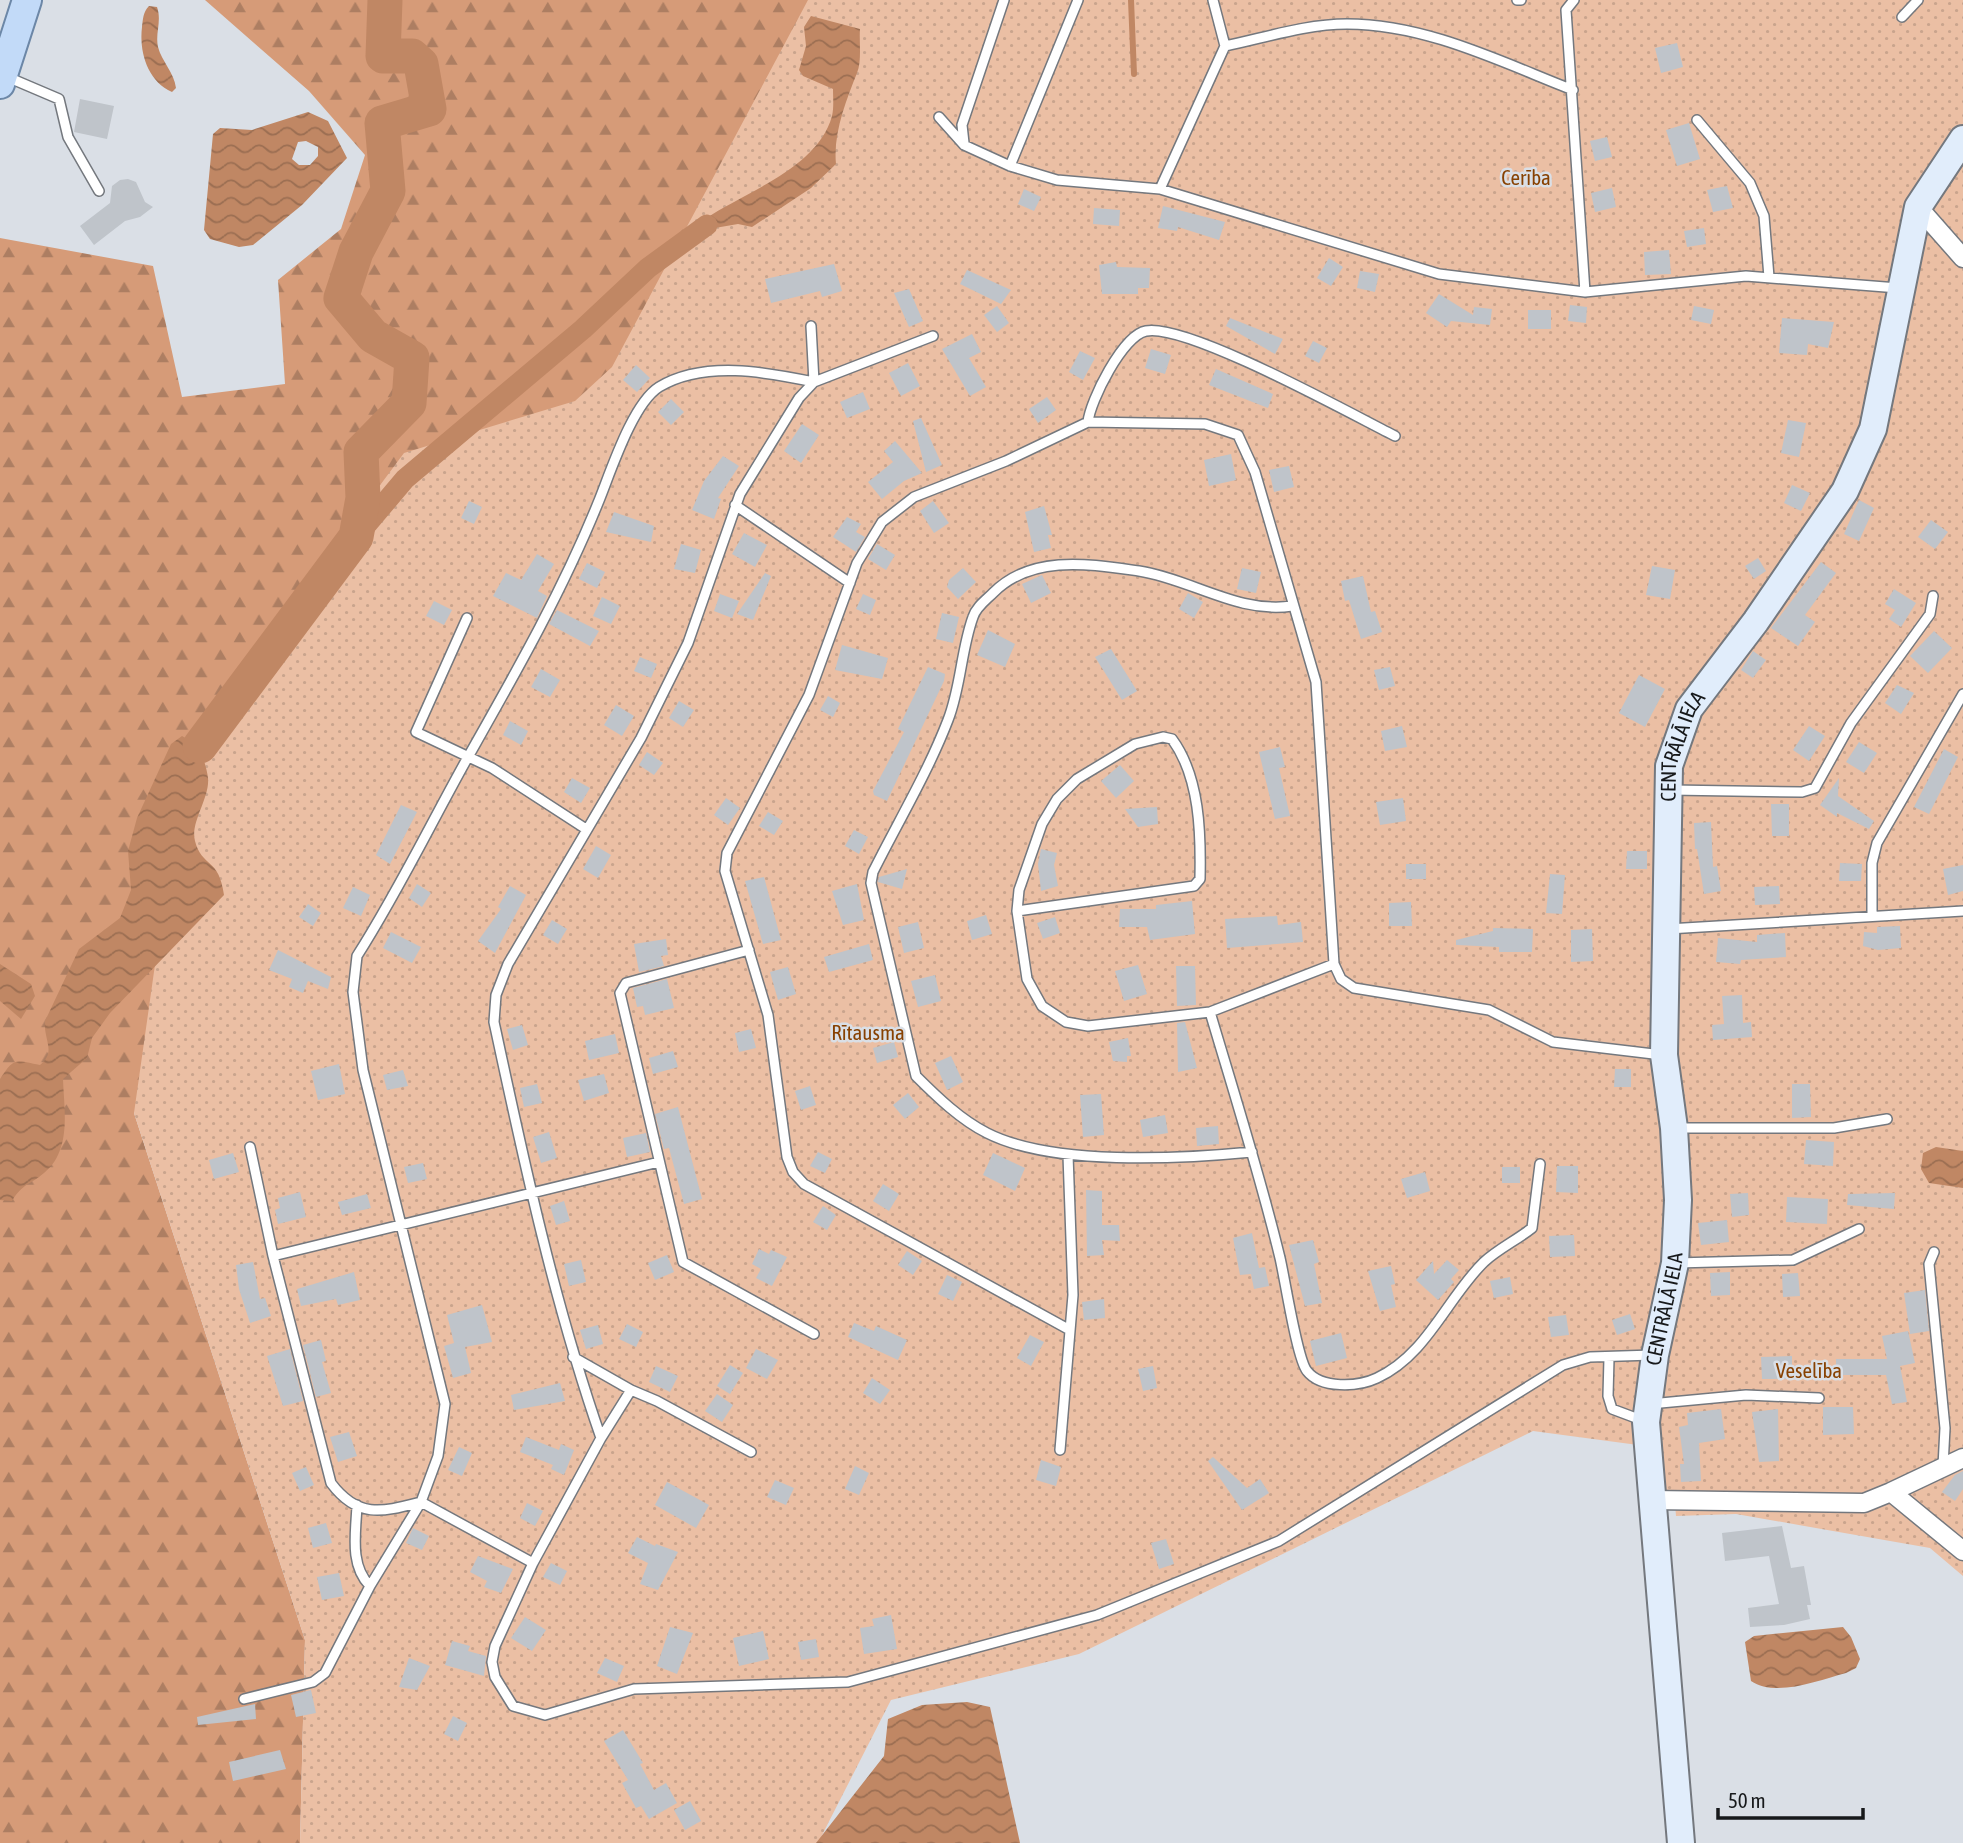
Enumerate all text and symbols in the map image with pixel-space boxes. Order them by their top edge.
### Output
park label: Cerība [1501,165,1551,189]
street label: CENTRĀLĀ IELA [1655,685,1710,802]
park label: Rītausma [831,1020,905,1044]
street label: CENTRĀLĀ IELA [1641,1251,1687,1367]
park label: Veselība [1776,1358,1842,1382]
scale bar [1718,1776,1863,1820]
text: 50 m [1728,1788,1766,1812]

